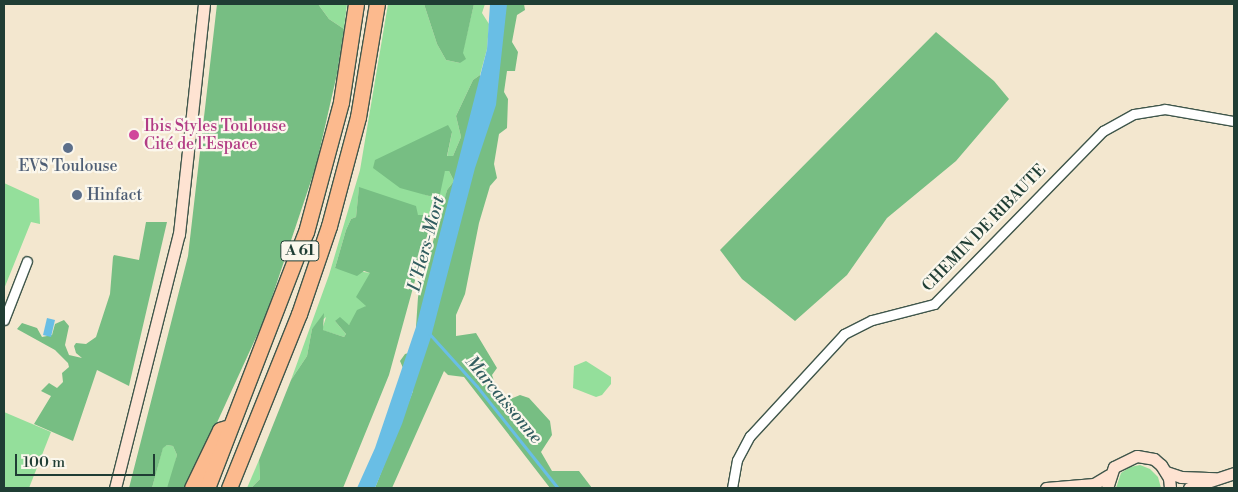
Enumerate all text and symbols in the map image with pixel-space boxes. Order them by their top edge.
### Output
place label: Ibis Styles Toulouse Cité de l'Espace [144,116,286,154]
marker: Ibis Styles Toulouse Cité de l'Espace [128,129,140,141]
marker: EVS Toulouse [62,142,74,154]
place label: EVS Toulouse [18,156,118,176]
street label: CHEMIN DE RIBAUTE [918,160,1050,296]
place label: Hinfact [87,185,142,205]
marker: Hinfact [71,189,83,201]
water label: L'Hers-Mort [404,194,450,294]
road number: A 61 [280,238,320,264]
water label: Marcaissonne [460,352,546,448]
scale bar [18,444,158,476]
text: 100 m [23,453,65,472]

